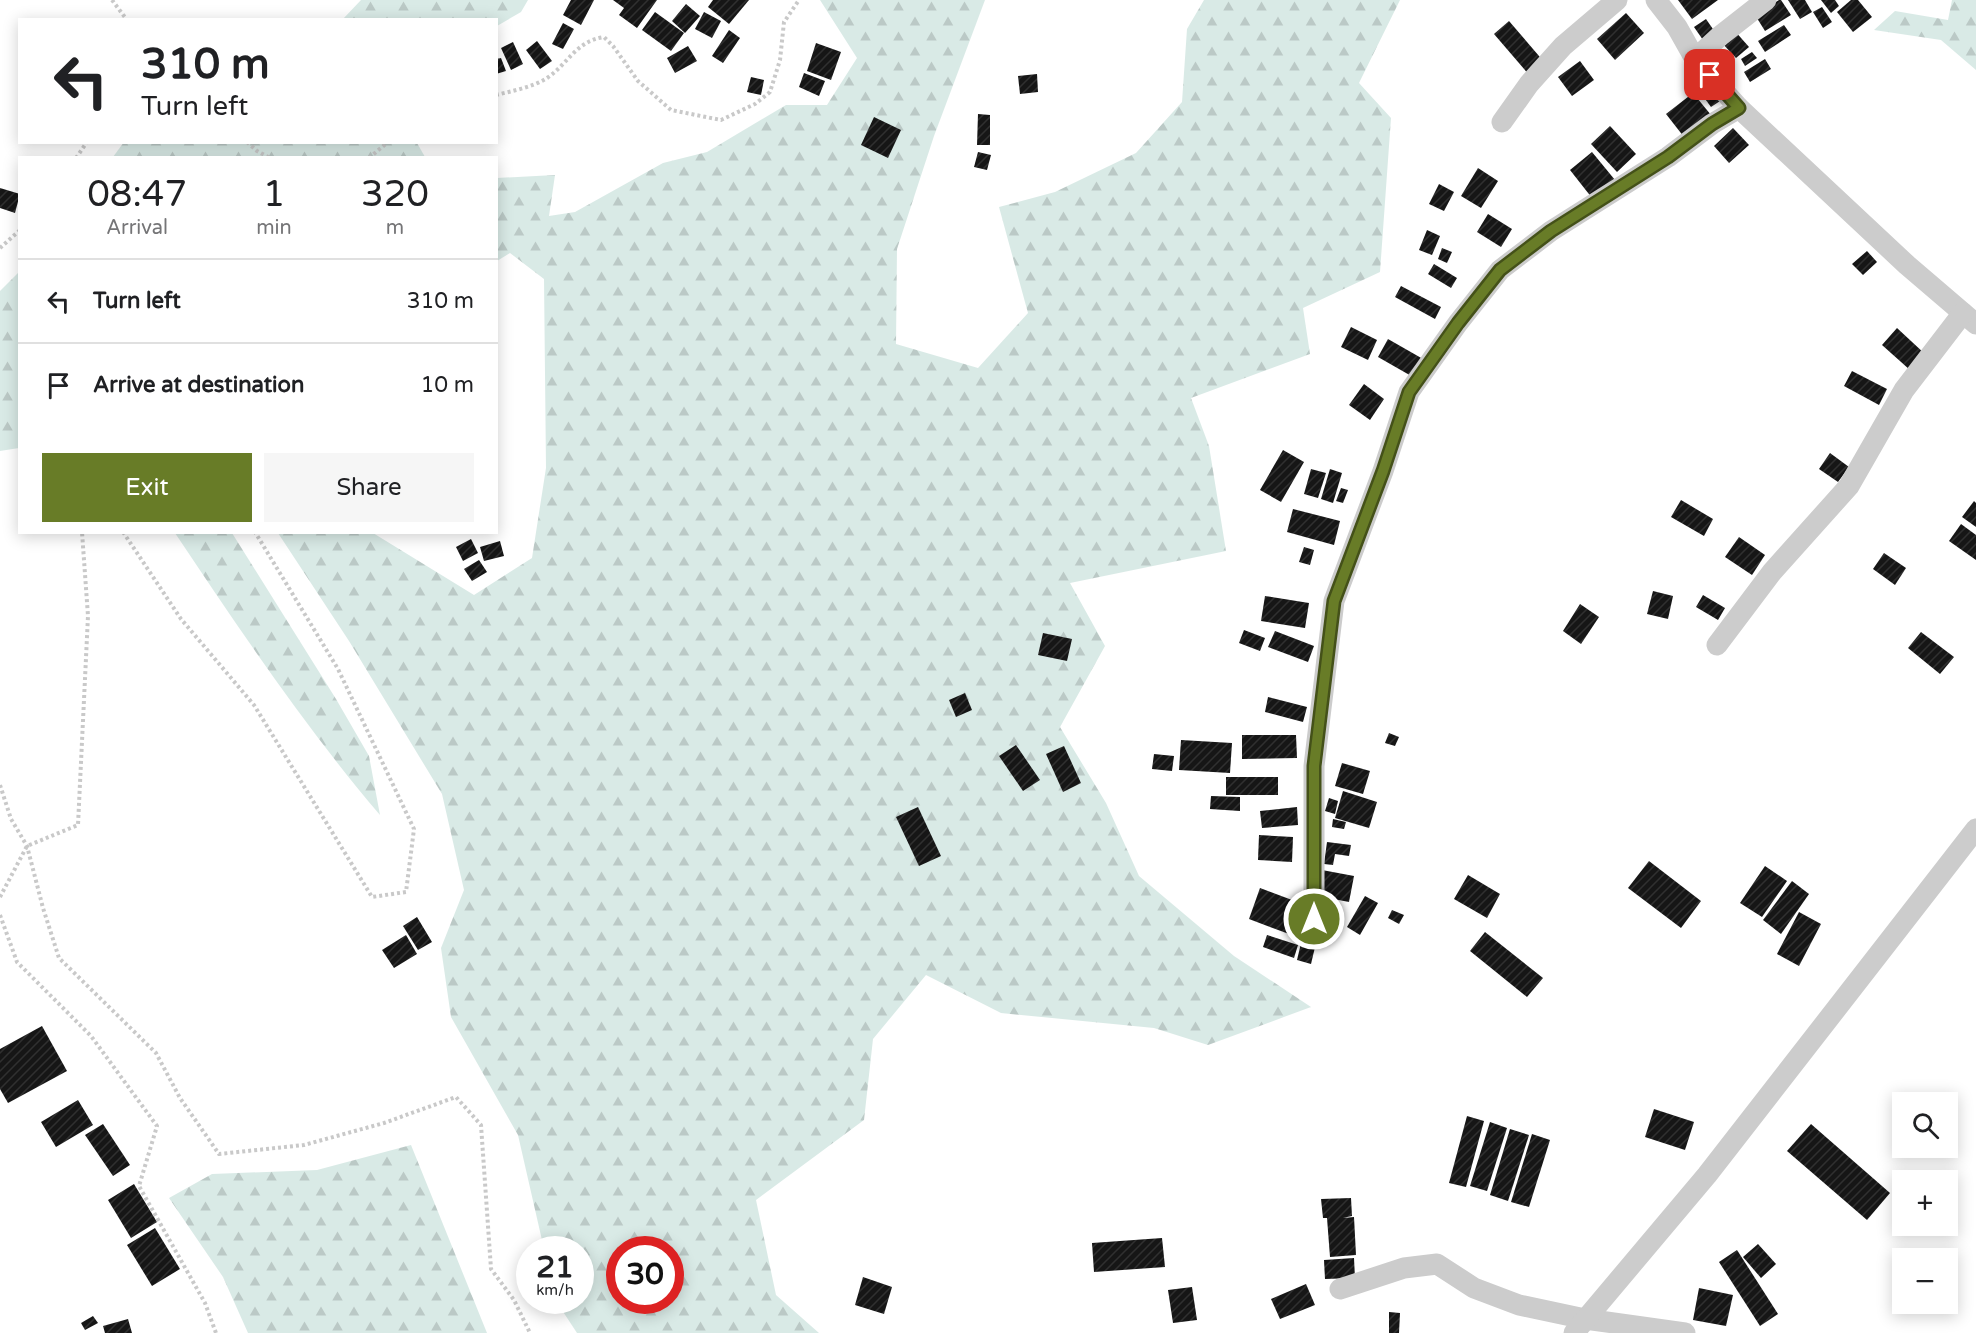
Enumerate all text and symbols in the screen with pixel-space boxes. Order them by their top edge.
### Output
text: 310 m [141,39,270,90]
icon: left [42,42,120,120]
pin [1684,49,1735,100]
icon: arrive [1693,58,1726,91]
text: Turn left [141,90,248,123]
text: 08:47 [87,173,187,216]
text: 1 [263,173,285,216]
text: 320 [361,173,429,216]
text: Arrival [106,216,168,240]
text: min [256,216,292,240]
text: m [386,216,404,240]
icon: left [42,285,75,318]
text: Turn left [93,288,181,314]
text: 310 m [407,288,474,314]
icon: arrive [42,369,75,402]
text: Arrive at destination [93,372,304,398]
text: 10 m [420,372,474,398]
button: Exit [42,453,252,522]
button: Share [264,453,474,522]
position arrow [1282,887,1346,951]
map controls [1892,1092,1958,1314]
button: search [1892,1092,1958,1158]
button: + [1892,1170,1958,1236]
speed limit sign: 30 [606,1236,684,1314]
button: − [1892,1248,1958,1314]
text: 21 [536,1249,574,1286]
text: km/h [536,1281,574,1299]

